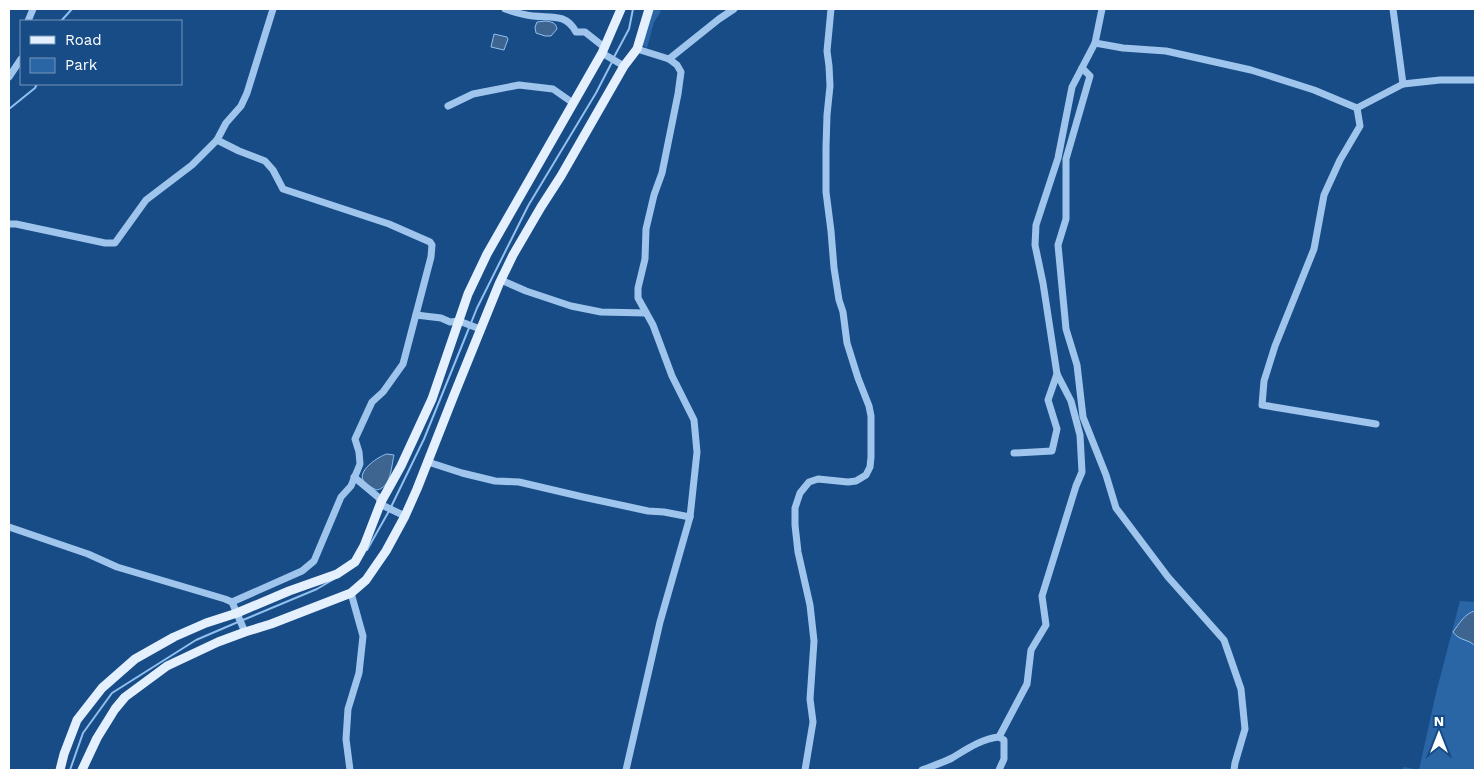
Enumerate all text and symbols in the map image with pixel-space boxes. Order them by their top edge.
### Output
legend [20,20,182,85]
text: Road [65,31,102,49]
text: Park [65,56,98,74]
north arrow [1414,709,1464,759]
text: N [1434,713,1444,729]

